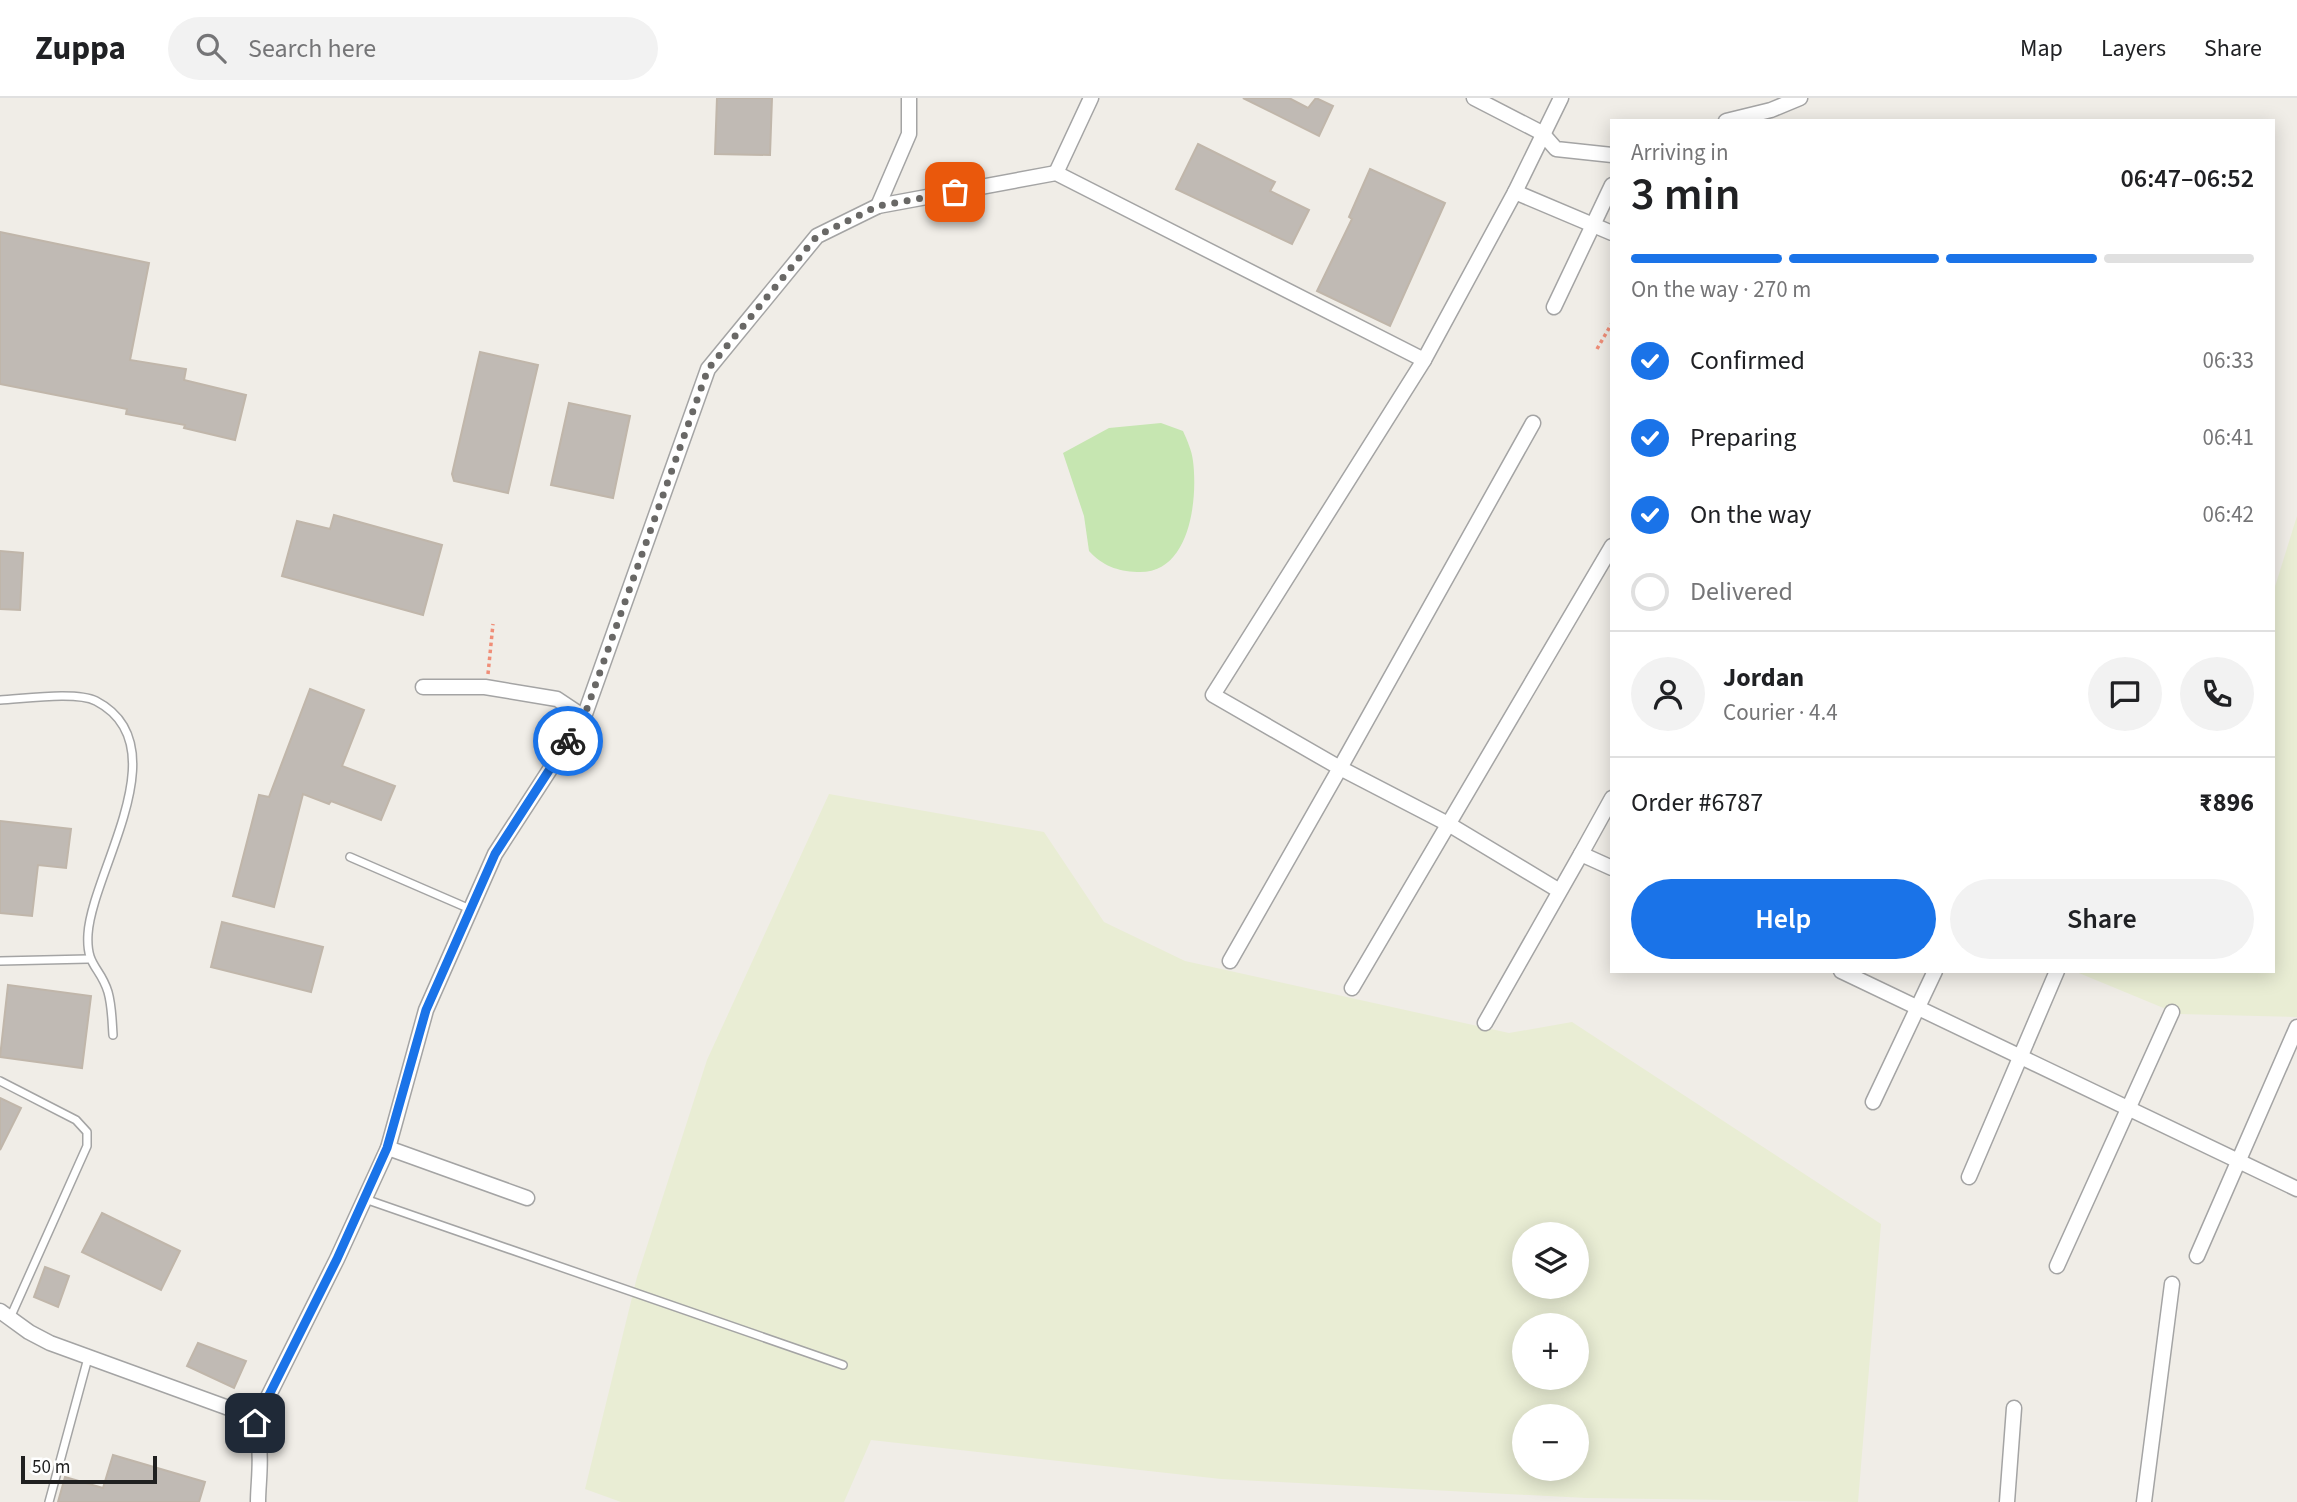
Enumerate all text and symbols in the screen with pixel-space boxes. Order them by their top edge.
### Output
search box [168,17,658,80]
text: Zuppa [35,25,126,72]
icon: search [192,29,230,67]
text: Search here [248,30,376,67]
text: Map [2020,31,2063,66]
text: Layers [2101,31,2166,66]
text: Share [2204,31,2262,66]
text: Arriving in [1631,136,1729,169]
text: 06:47–06:52 [2121,160,2254,197]
pin [925,162,985,222]
text: 3 min [1631,162,1740,227]
icon: bag [936,173,974,211]
text: On the way · 270 m [1631,273,1811,306]
icon: check [1631,342,1669,380]
text: Confirmed [1690,342,1805,379]
text: 06:33 [2203,344,2254,377]
icon: check [1631,419,1669,457]
text: Preparing [1690,419,1796,456]
text: 06:41 [2203,421,2254,454]
icon: check [1631,496,1669,534]
text: On the way [1690,496,1811,533]
text: 06:42 [2203,498,2254,531]
text: Delivered [1690,573,1793,610]
button: person [1631,657,1705,731]
button: chat [2088,657,2162,731]
button: phone [2180,657,2254,731]
text: Jordan [1723,659,1804,696]
text: Courier · 4.4 [1723,696,1838,729]
courier [533,706,603,776]
icon: bike [549,722,587,760]
text: Order #6787 [1631,784,1763,821]
text: ₹896 [2199,784,2254,821]
button: Help [1631,879,1936,959]
button: Share [1950,879,2254,959]
map controls [1512,1222,1589,1481]
button: layers [1512,1222,1589,1299]
button: + [1512,1313,1589,1390]
pin [225,1393,285,1453]
icon: home [236,1404,274,1442]
button: − [1512,1404,1589,1481]
scale bar [21,1453,158,1485]
text: 50 m [32,1454,70,1481]

